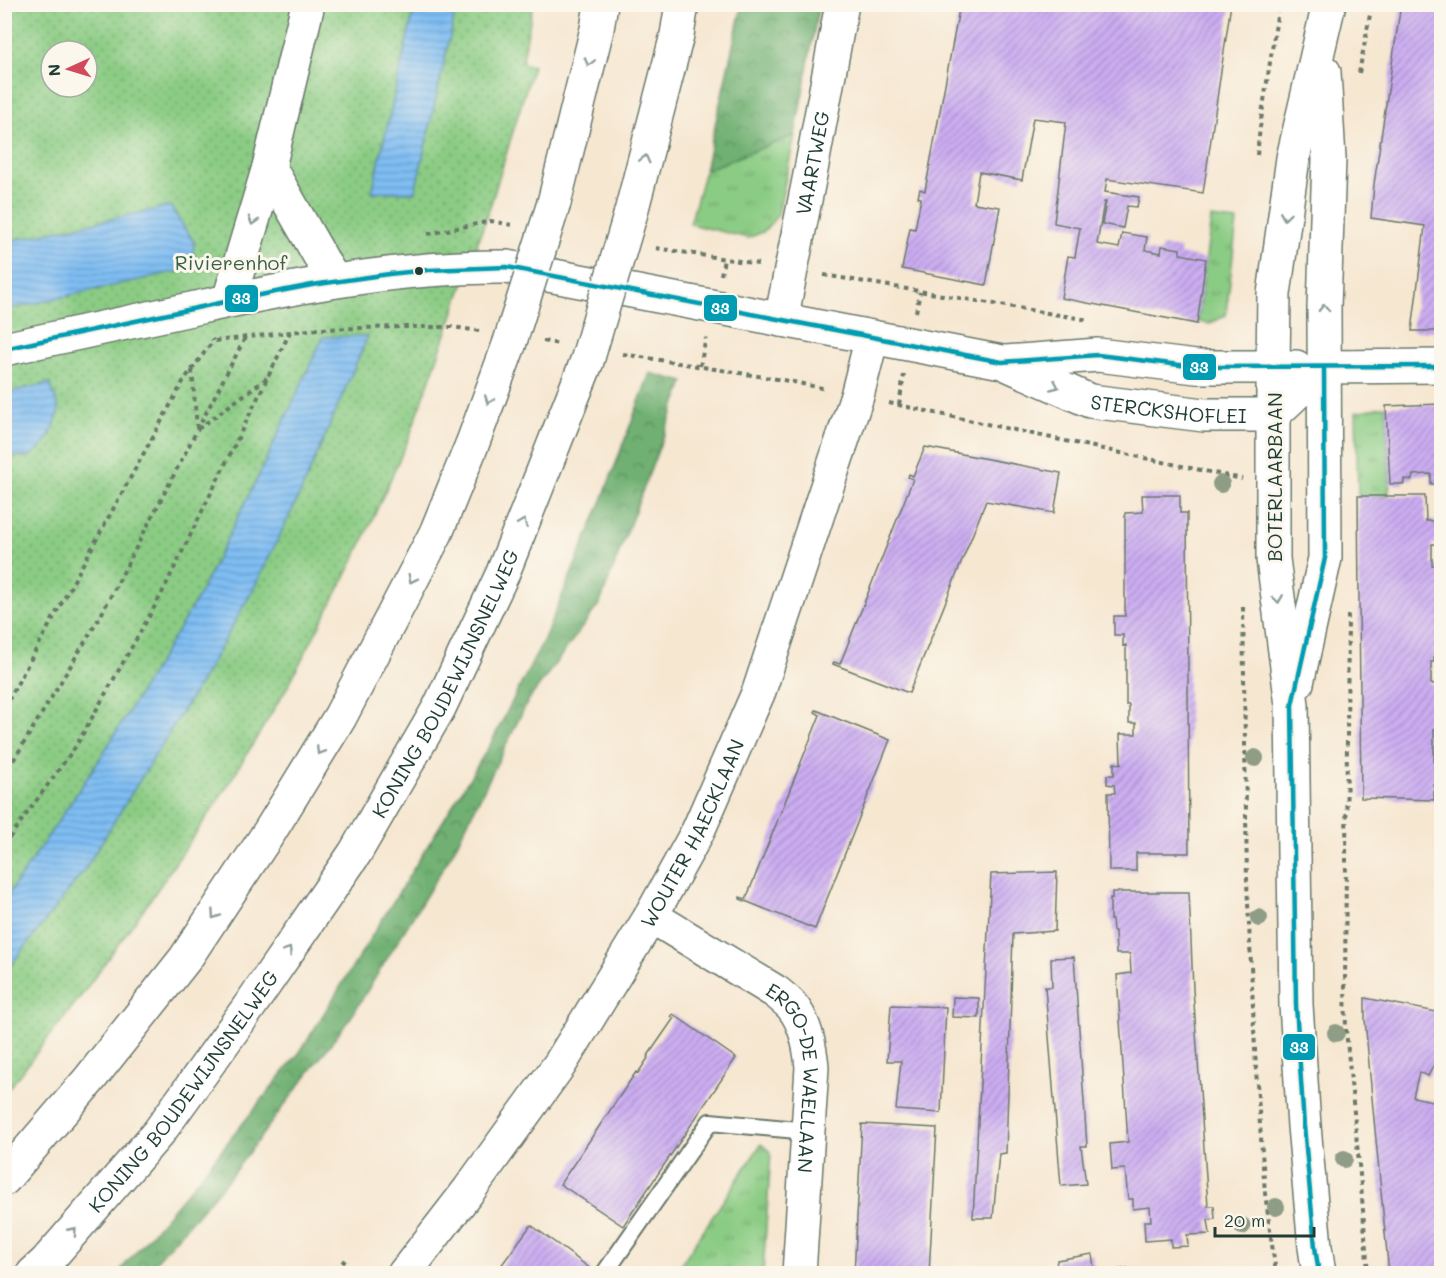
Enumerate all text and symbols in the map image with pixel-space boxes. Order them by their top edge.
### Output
north arrow [39,39,99,99]
one-way arrow [583,56,596,66]
text: N [43,63,64,77]
street label: VAARTWEG [789,109,835,217]
one-way arrow [638,155,650,165]
one-way arrow [1279,211,1291,221]
one-way arrow [248,216,260,226]
park label: Rivierenhof [175,249,288,275]
unlabelled marker [413,265,425,277]
line badge: 33 [224,284,259,313]
text: 33 [231,287,251,308]
line badge: 33 [703,294,738,322]
text: 33 [710,297,730,318]
one-way arrow [1318,304,1330,313]
line badge: 33 [1182,353,1217,381]
text: 33 [1189,356,1209,377]
one-way arrow [1049,379,1060,391]
street label: STERCKSHOFLEI [1089,388,1247,428]
street label: BOTERLAARBAAN [1261,392,1287,562]
one-way arrow [483,394,496,405]
one-way arrow [516,518,528,529]
street label: KONING BOUDEWIJNSNELWEG [365,545,524,822]
one-way arrow [408,573,419,583]
one-way arrow [1271,594,1284,604]
street label: WOUTER HAECKLAAN [634,735,750,932]
one-way arrow [316,744,327,755]
one-way arrow [210,909,222,919]
one-way arrow [281,946,292,957]
street label: KONING BOUDEWIJNSNELWEG [82,965,284,1218]
street label: ERGO-DE WAELLAAN [762,976,825,1174]
line badge: 33 [1282,1033,1316,1061]
text: 33 [1289,1036,1309,1057]
scale bar [1215,1200,1314,1238]
text: 20 m [1224,1208,1265,1232]
one-way arrow [66,1227,77,1238]

